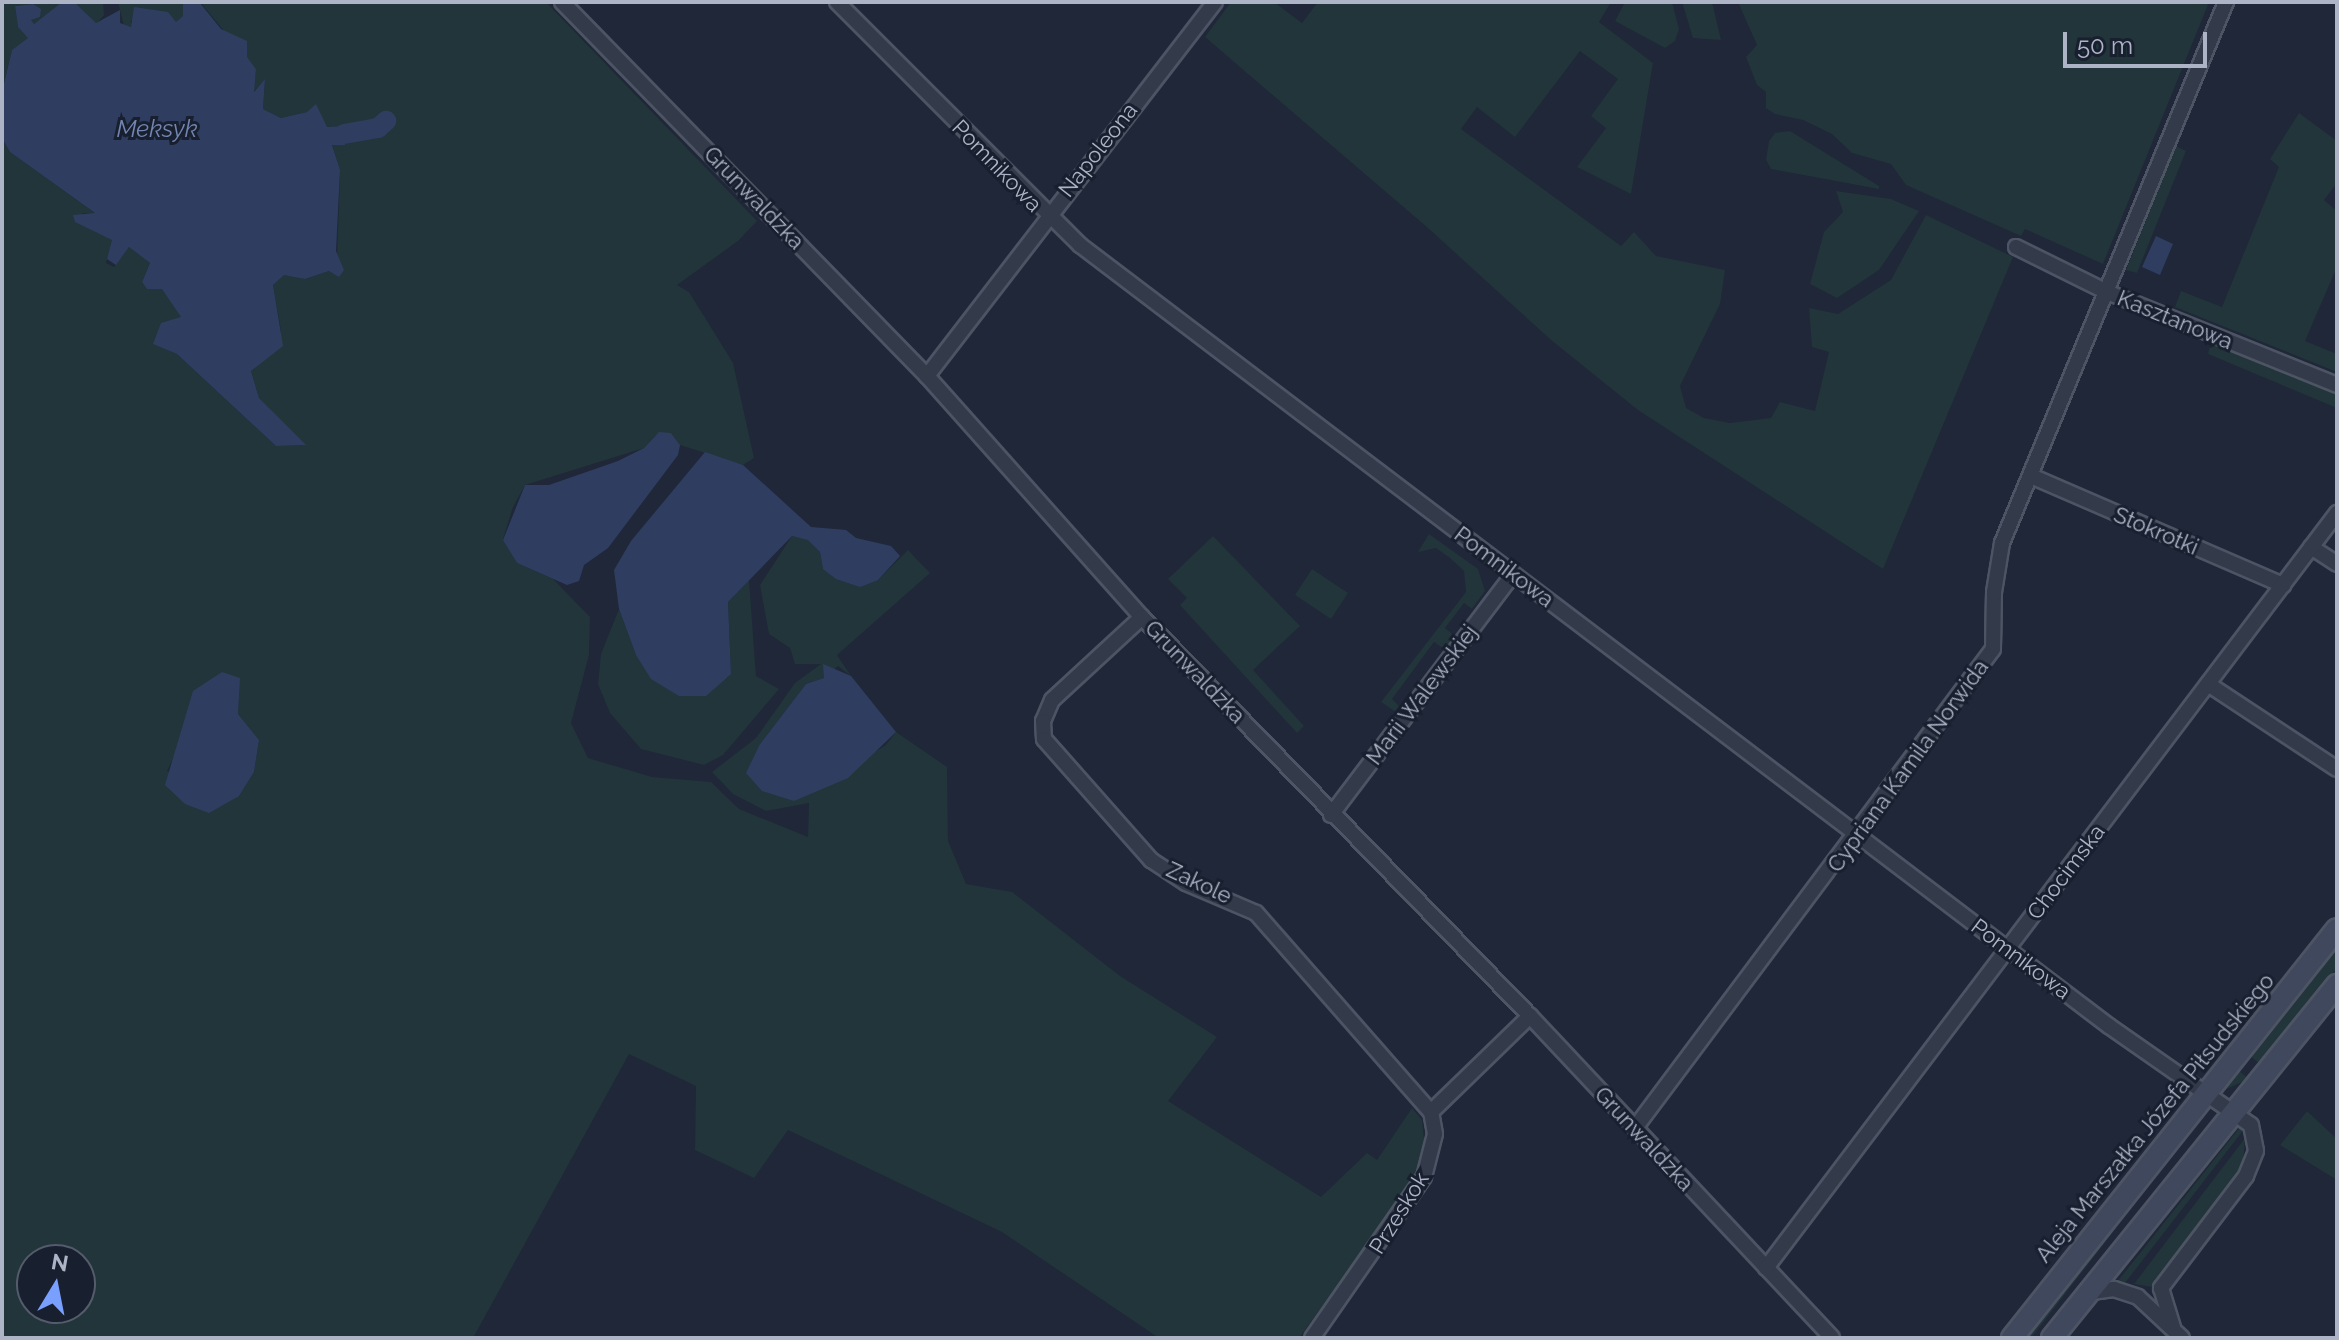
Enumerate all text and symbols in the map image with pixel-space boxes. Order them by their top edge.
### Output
scale bar [2067,16,2211,66]
text: 50 m [2077,31,2133,60]
street label: Napoleona [1053,98,1143,202]
street label: Pomnikowa [947,114,1047,218]
water label: Meksyk [116,115,198,143]
street label: Grunwaldzka [698,141,810,255]
street label: Kasztanowa [2113,285,2237,355]
street label: Stokrotki [2110,501,2202,561]
street label: Pomnikowa [1449,521,1559,613]
street label: Grunwaldzka [1139,615,1251,729]
street label: Marii Walewskiej [1361,620,1483,770]
street label: Cypriana Kamila Norwida [1822,655,1994,877]
street label: Chocimska [2022,819,2110,925]
street label: Zakole [1162,856,1236,910]
street label: Pomnikowa [1966,913,2076,1005]
street label: Aleja Marszałka Józefa Piłsudskiego [2030,968,2280,1268]
street label: Grunwaldzka [1589,1081,1699,1197]
street label: Przeskok [1364,1167,1434,1259]
north arrow [16,1244,96,1324]
text: N [49,1248,70,1277]

